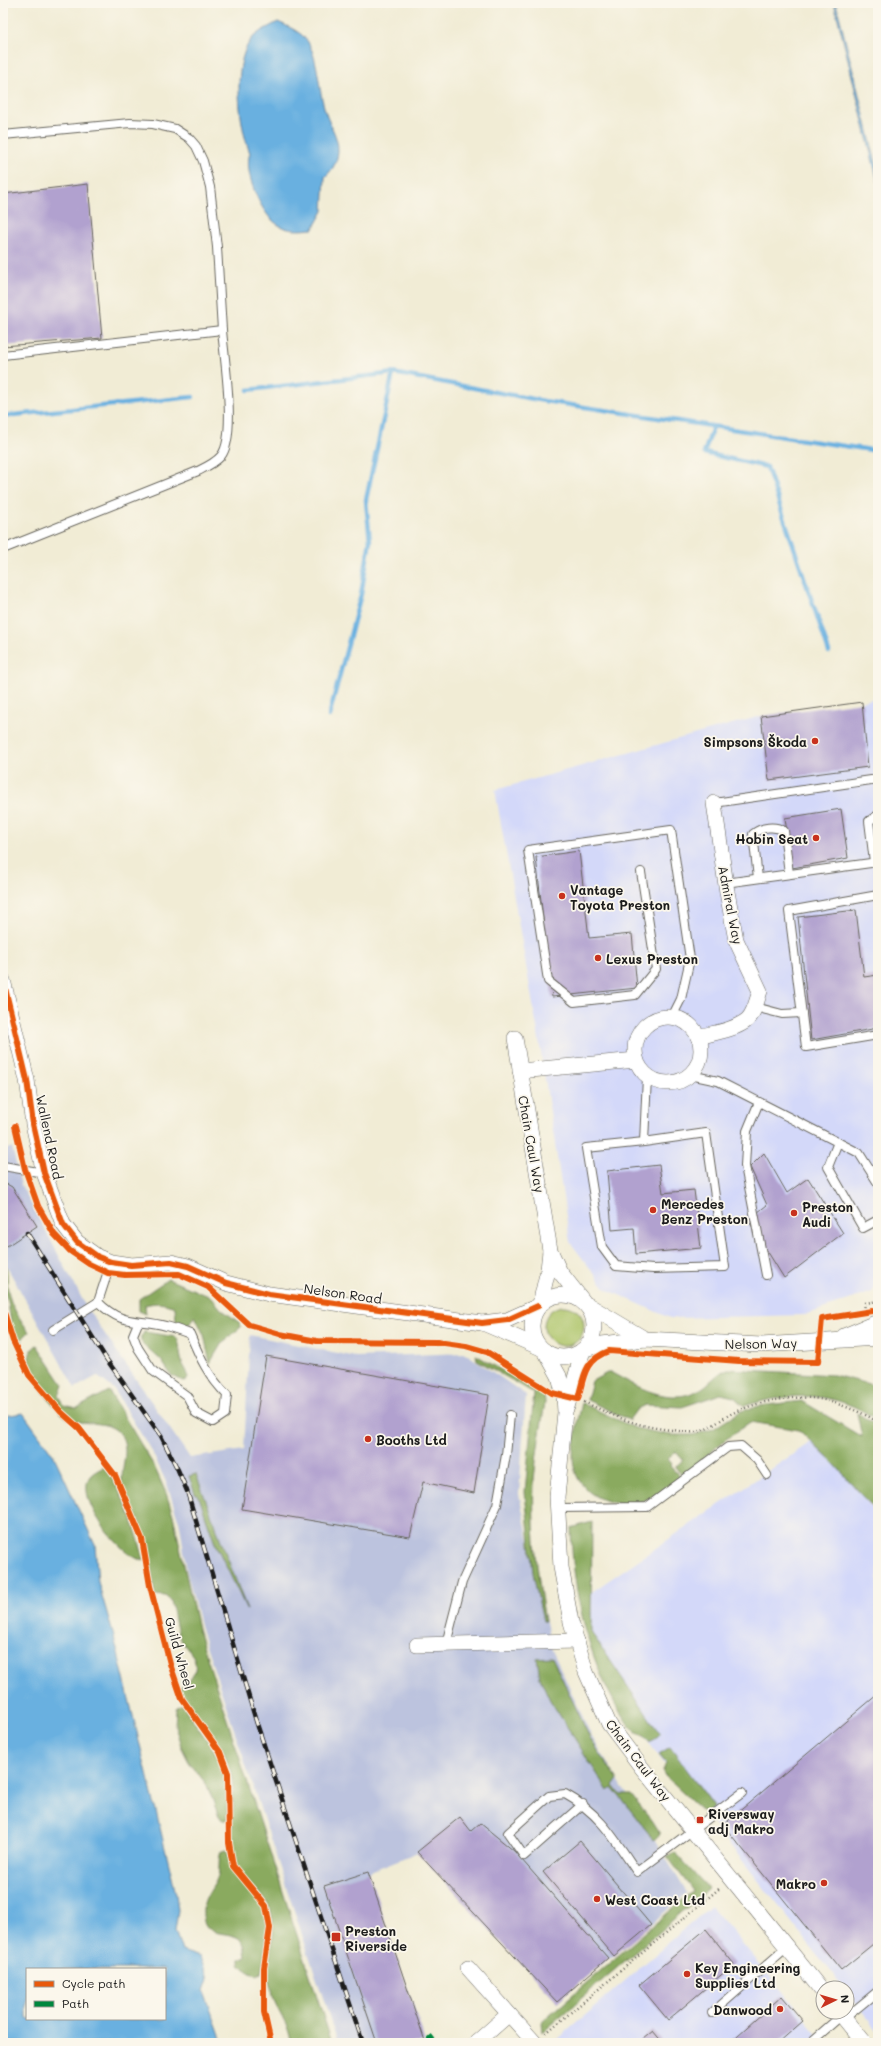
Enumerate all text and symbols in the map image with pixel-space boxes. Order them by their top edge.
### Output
place label: Simpsons Škoda [704,733,807,750]
marker: Simpsons Škoda [810,736,820,746]
place label: Hobin Seat [735,830,808,847]
marker: Hobin Seat [811,833,821,843]
street label: Admiral Way [715,864,747,946]
place label: Vantage Toyota Preston [570,881,670,914]
marker: Vantage Toyota Preston [557,891,567,901]
place label: Lexus Preston [606,950,698,967]
marker: Lexus Preston [593,953,603,963]
street label: Wallend Road [33,1093,67,1181]
street label: Chain Caul Way [515,1094,549,1194]
place label: Mercedes Benz Preston [661,1195,748,1227]
place label: Preston Audi [802,1198,853,1230]
marker: Mercedes Benz Preston [648,1205,658,1215]
marker: Preston Audi [789,1208,799,1218]
street label: Nelson Road [303,1279,383,1307]
street label: Nelson Way [725,1334,798,1352]
place label: Booths Ltd [376,1431,447,1448]
marker: Booths Ltd [363,1434,373,1444]
street label: Guild Wheel [162,1615,198,1691]
street label: Chain Caul Way [603,1716,675,1805]
place label: Riversway adj Makro [708,1805,775,1837]
marker: Riversway adj Makro [695,1815,705,1825]
place label: Makro [776,1875,816,1892]
marker: Makro [819,1878,829,1888]
place label: West Coast Ltd [605,1891,705,1908]
marker: West Coast Ltd [592,1894,602,1904]
place label: Preston Riverside [345,1922,407,1954]
marker: Preston Riverside [330,1931,342,1943]
place label: Key Engineering Supplies Ltd [695,1959,801,1991]
legend [26,1968,166,2020]
marker: Key Engineering Supplies Ltd [682,1969,692,1979]
text: Cycle path [62,1975,125,1991]
north arrow [815,1980,855,2020]
text: N [838,1994,853,2004]
text: Path [62,1995,89,2011]
place label: Danwood [713,2001,772,2018]
marker: Danwood [775,2004,785,2014]

